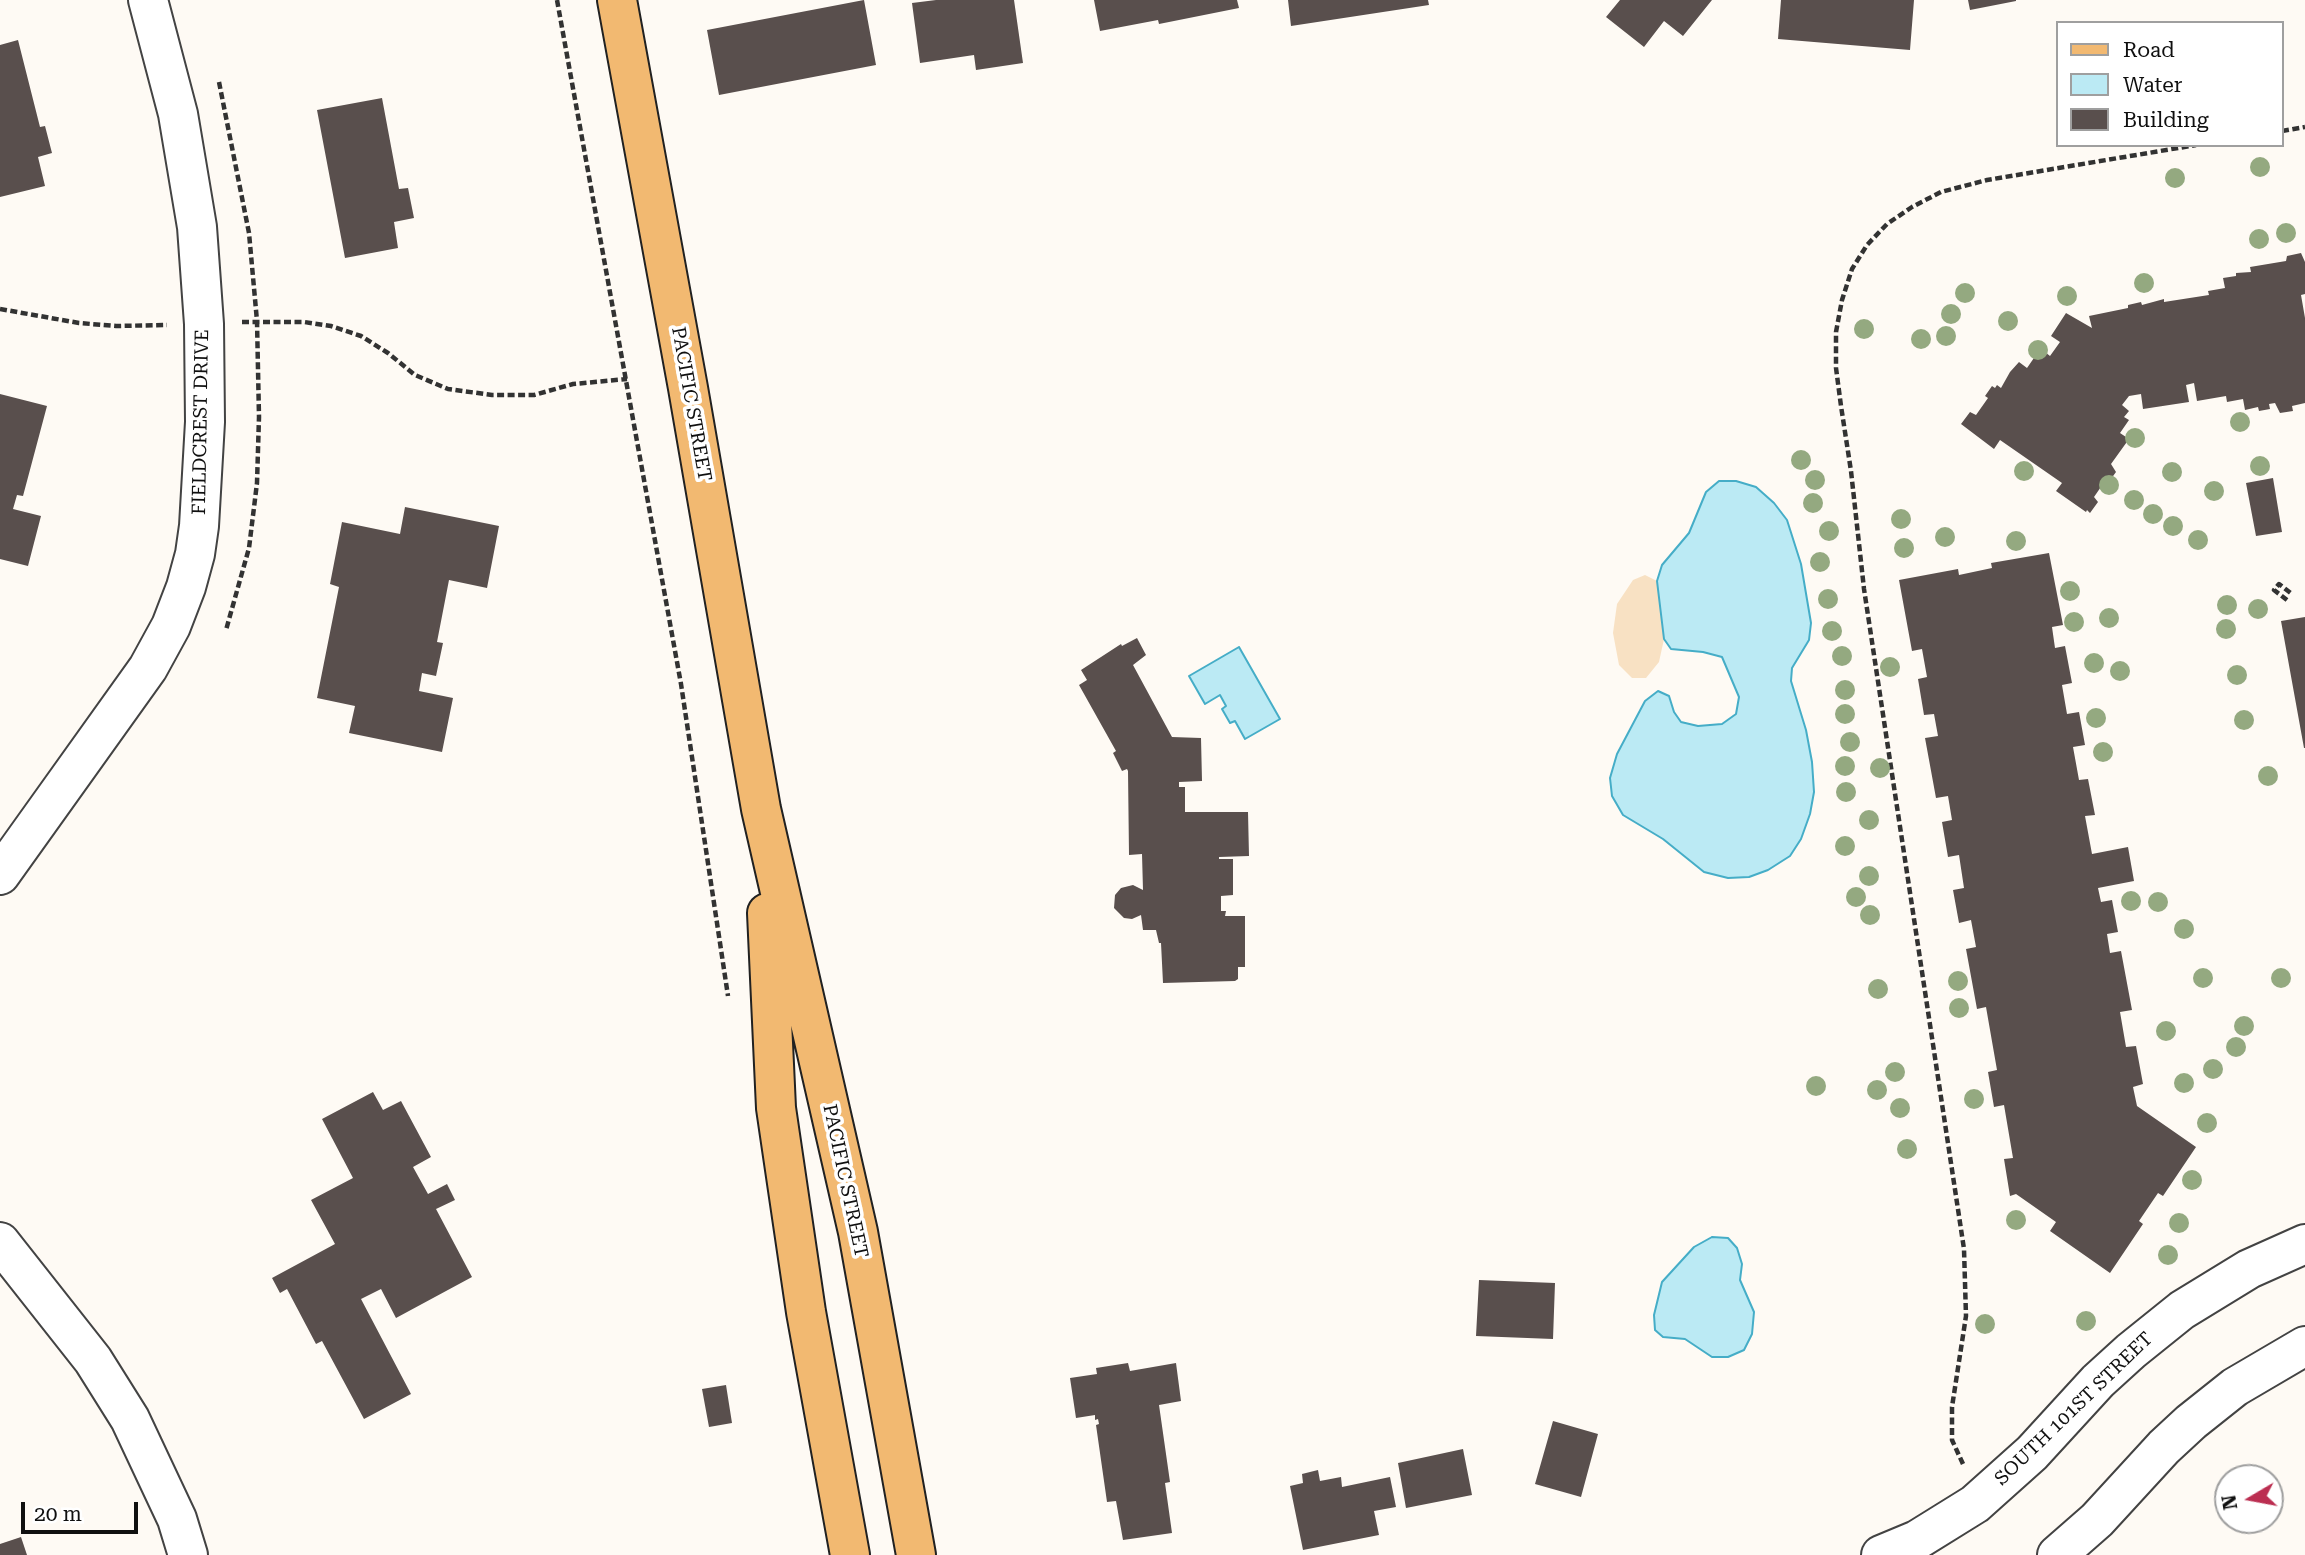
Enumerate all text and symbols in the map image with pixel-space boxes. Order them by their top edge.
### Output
legend [2056,21,2284,147]
text: Road [2123,38,2175,62]
text: Water [2123,73,2182,97]
text: Building [2123,108,2209,132]
street label: PACIFIC STREET [666,325,716,483]
street label: FIELDCREST DRIVE [188,329,214,515]
street label: PACIFIC STREET [818,1102,872,1260]
street label: SOUTH 101ST STREET [1990,1328,2158,1490]
north arrow [2214,1464,2284,1534]
scale bar [24,1488,142,1532]
text: N [2217,1493,2242,1512]
text: 20 m [34,1502,82,1526]

